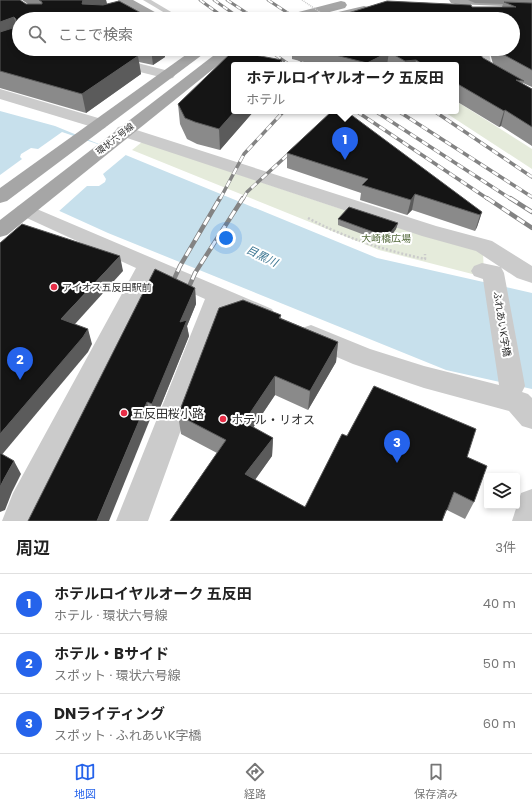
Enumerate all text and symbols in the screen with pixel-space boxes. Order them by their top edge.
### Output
search box [12,12,520,56]
icon: search [26,23,48,45]
text: ここで検索 [58,24,133,45]
popup [231,62,459,114]
text: ホテルロイヤルオーク 五反田 [246,67,444,88]
text: ホテル [246,90,285,109]
street label: 環状六号線 [94,120,137,158]
pin: 1 [332,127,358,160]
your location [216,228,236,248]
park label: 大崎橋広場 [361,231,411,246]
water label: 目黒川 [244,242,281,271]
place label: アイオス五反田駅前 [62,280,152,295]
marker: アイオス五反田駅前 [49,282,59,292]
street label: ふれあいK字橋 [489,290,515,358]
pin: 2 [7,347,33,380]
place label: 五反田桜小路 [132,405,204,422]
marker: 五反田桜小路 [119,408,129,418]
place label: ホテル・リオス [231,411,315,428]
marker: ホテル・リオス [218,414,228,424]
pin: 3 [384,430,410,463]
map controls [484,473,520,509]
button: layers [484,473,520,509]
text: 周辺 [16,536,50,560]
text: 3件 [495,538,516,557]
text: ホテルロイヤルオーク 五反田 [54,583,252,604]
text: 1 [27,594,31,613]
text: 40 m [483,594,516,613]
text: ホテル · 環状六号線 [54,606,168,625]
text: ホテル・Bサイド [54,643,169,664]
text: 2 [25,654,33,673]
text: 50 m [483,654,516,673]
text: スポット · 環状六号線 [54,666,181,685]
text: DNライティング [54,703,165,724]
text: 3 [25,714,33,733]
text: 60 m [483,714,516,733]
text: スポット · ふれあいK字橋 [54,726,202,745]
tab: 地図 [74,761,96,803]
tab: 経路 [244,761,266,803]
tab: 保存済み [414,761,458,803]

